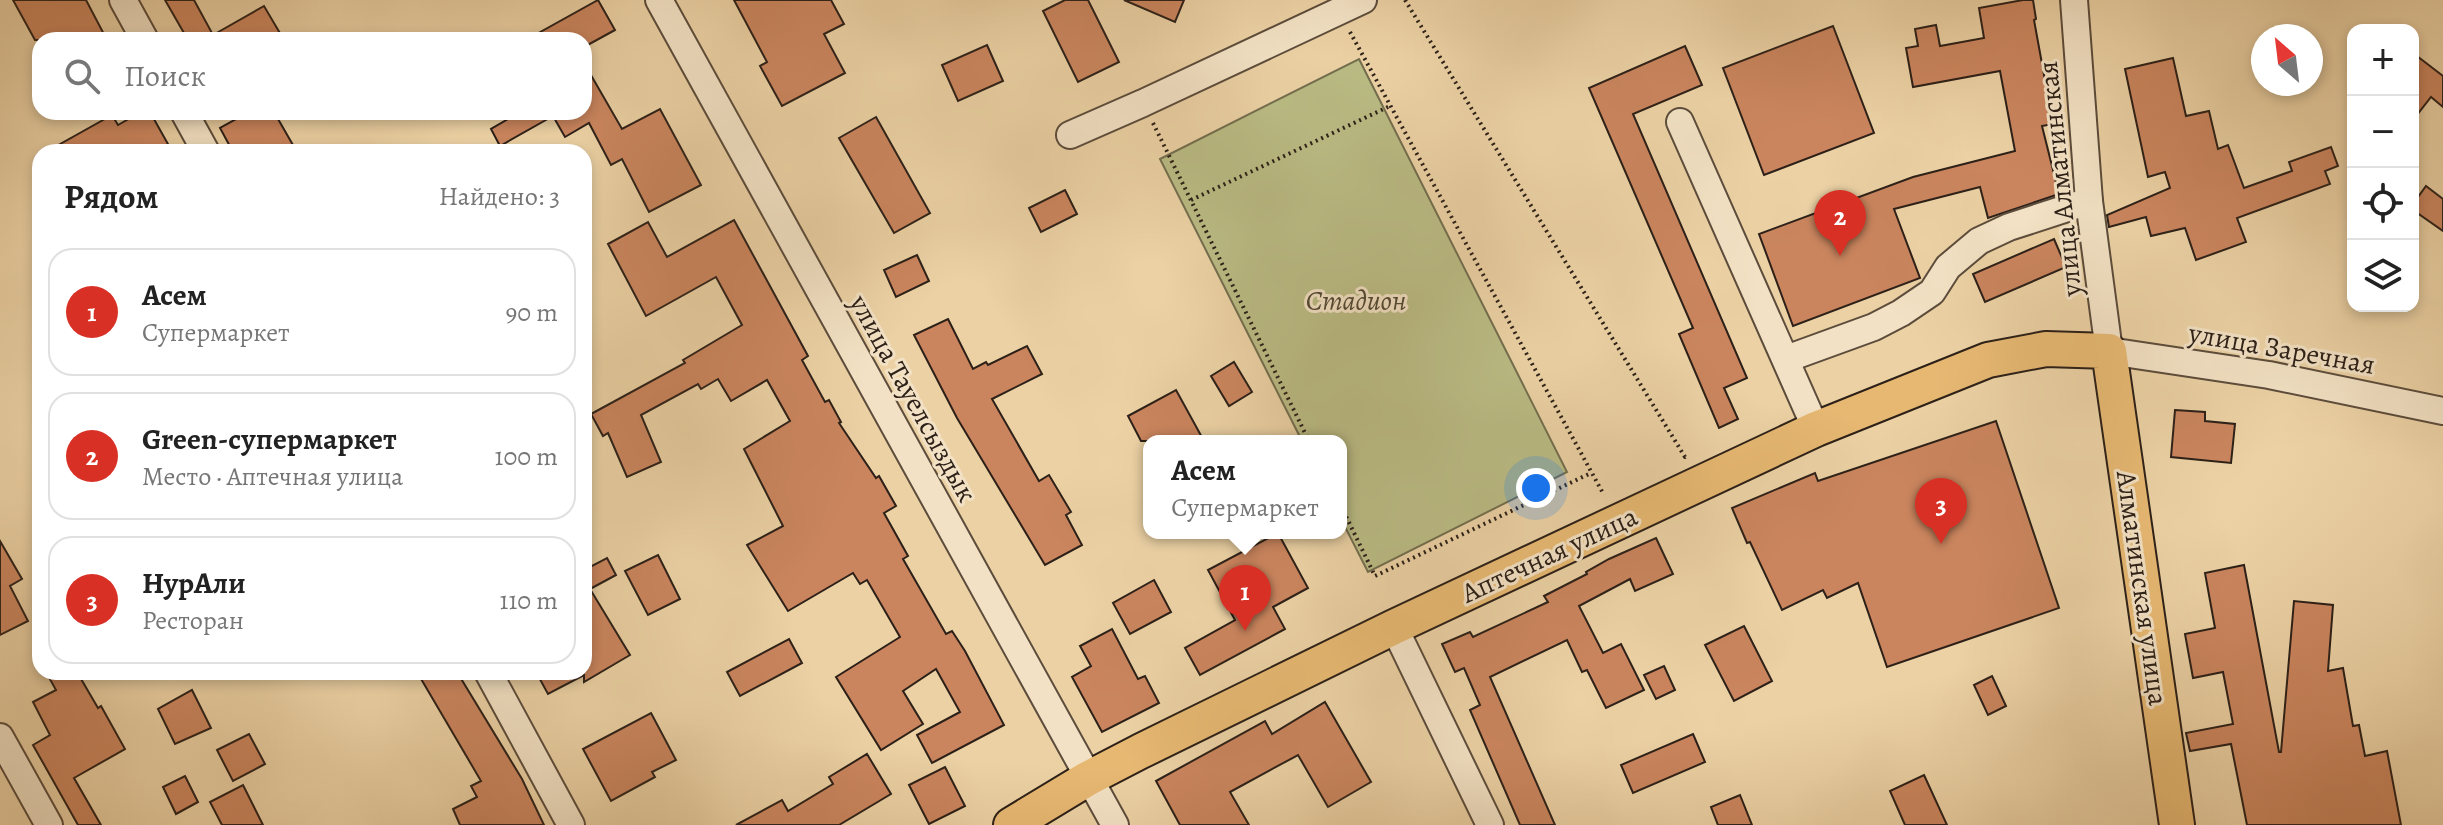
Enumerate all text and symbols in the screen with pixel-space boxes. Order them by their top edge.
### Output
north arrow [2251,24,2323,96]
map controls [2347,24,2419,312]
button: + [2347,24,2419,96]
search box [32,32,592,120]
icon: search [60,54,104,98]
text: Поиск [124,56,206,96]
street label: улица Алматинская [2029,59,2091,300]
button: − [2347,96,2419,168]
button: locate [2347,168,2419,240]
text: Рядом [64,173,158,220]
text: Найдено: 3 [439,179,560,214]
pin: 2 [1814,190,1866,256]
button: layers [2347,240,2419,312]
text: Асем [142,275,207,315]
park label: Стадион [1306,282,1406,320]
street label: улица Тауелсыздык [840,287,986,509]
text: 1 [87,295,97,330]
text: 90 m [506,295,558,330]
street label: улица Заречная [2185,314,2378,384]
text: Супермаркет [142,315,290,350]
text: Green-супермаркет [142,419,397,459]
popup [1143,435,1347,539]
text: 2 [86,439,98,474]
text: 100 m [495,439,558,474]
text: Асем [1171,450,1236,490]
text: Место · Аптечная улица [142,459,403,494]
street label: Алматинская улица [2107,467,2177,708]
your location [1516,468,1556,508]
pin: 3 [1915,478,1967,544]
text: Супермаркет [1171,490,1319,525]
street label: Аптечная улица [1454,497,1644,613]
text: НурАли [142,563,246,603]
pin: 1 [1219,565,1271,631]
text: 3 [86,583,98,618]
text: 110 m [500,583,558,618]
text: Ресторан [142,603,244,638]

